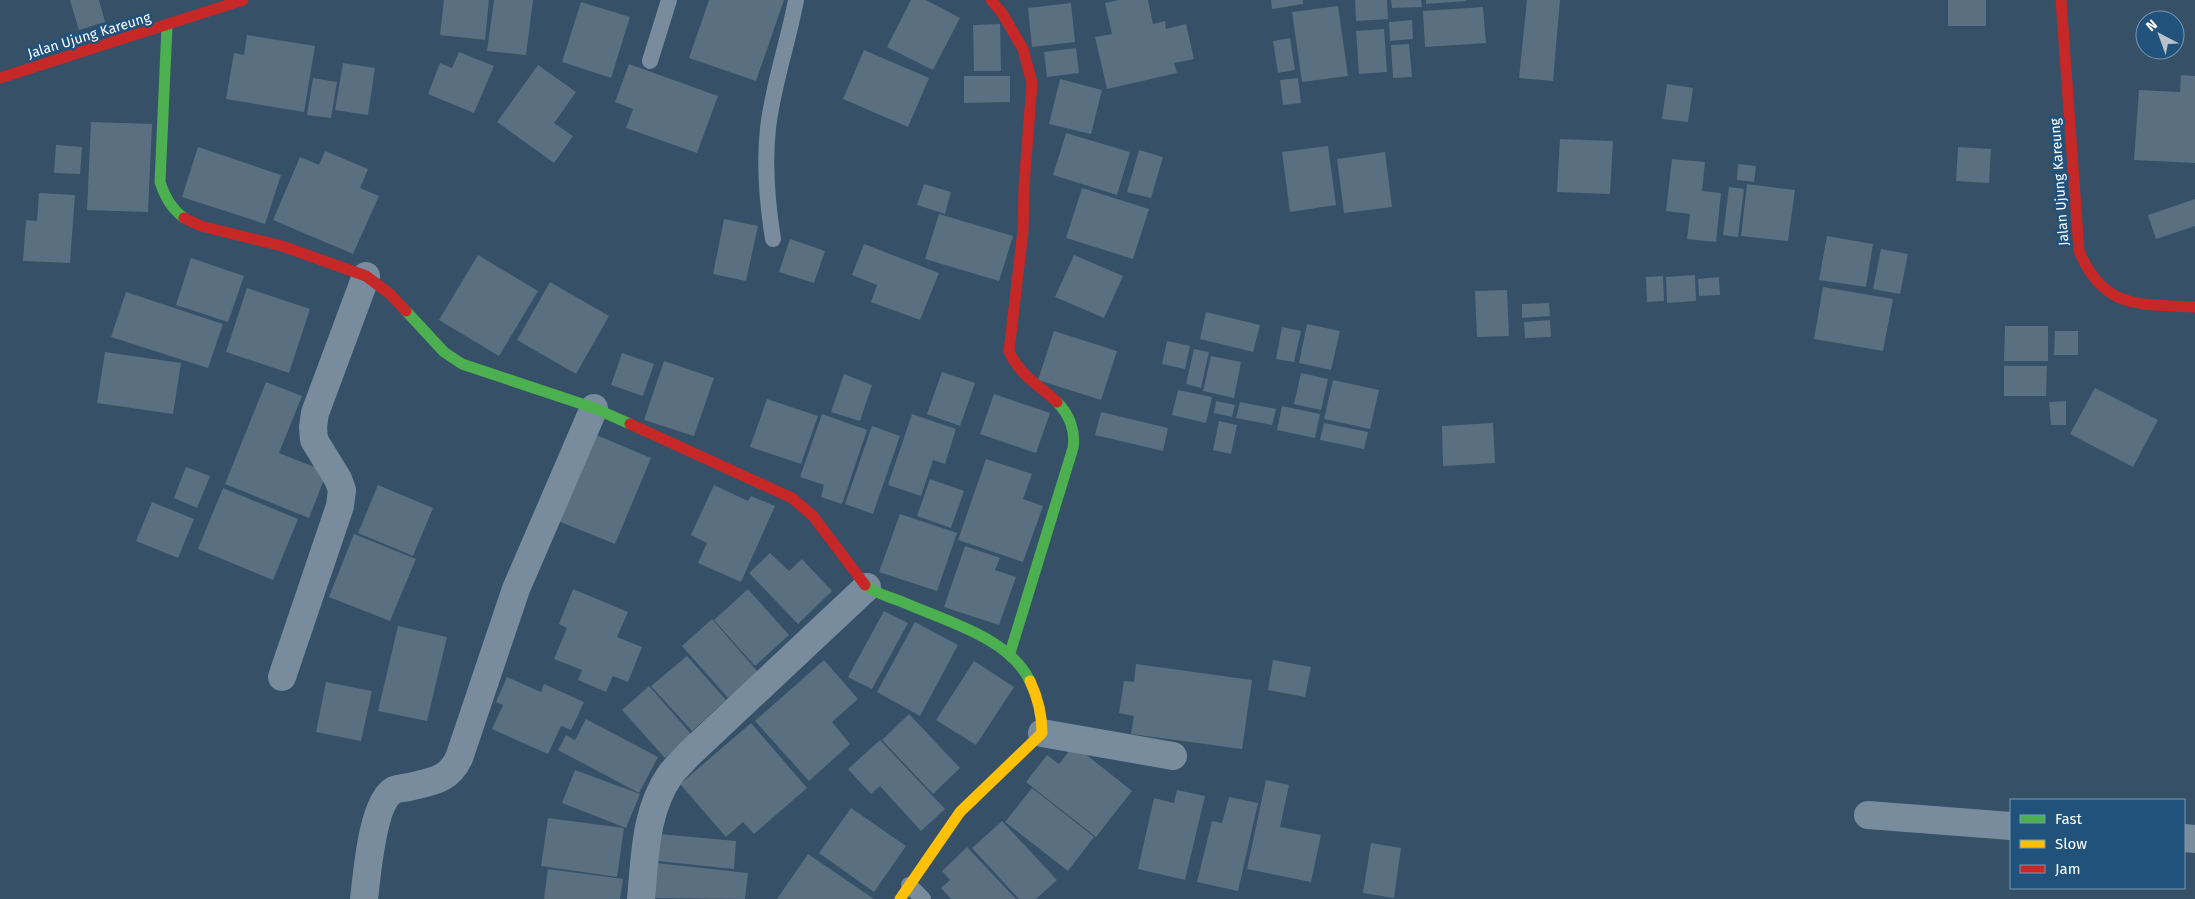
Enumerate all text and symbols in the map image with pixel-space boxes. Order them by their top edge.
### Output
street label: Jalan Ujung Kareung [26,8,153,62]
north arrow [2135,10,2185,60]
text: N [2143,16,2161,35]
street label: Jalan Ujung Kareung [2047,117,2072,246]
legend [2010,799,2185,889]
text: Fast [2055,810,2082,828]
text: Slow [2055,835,2087,853]
text: Jam [2055,860,2081,878]

